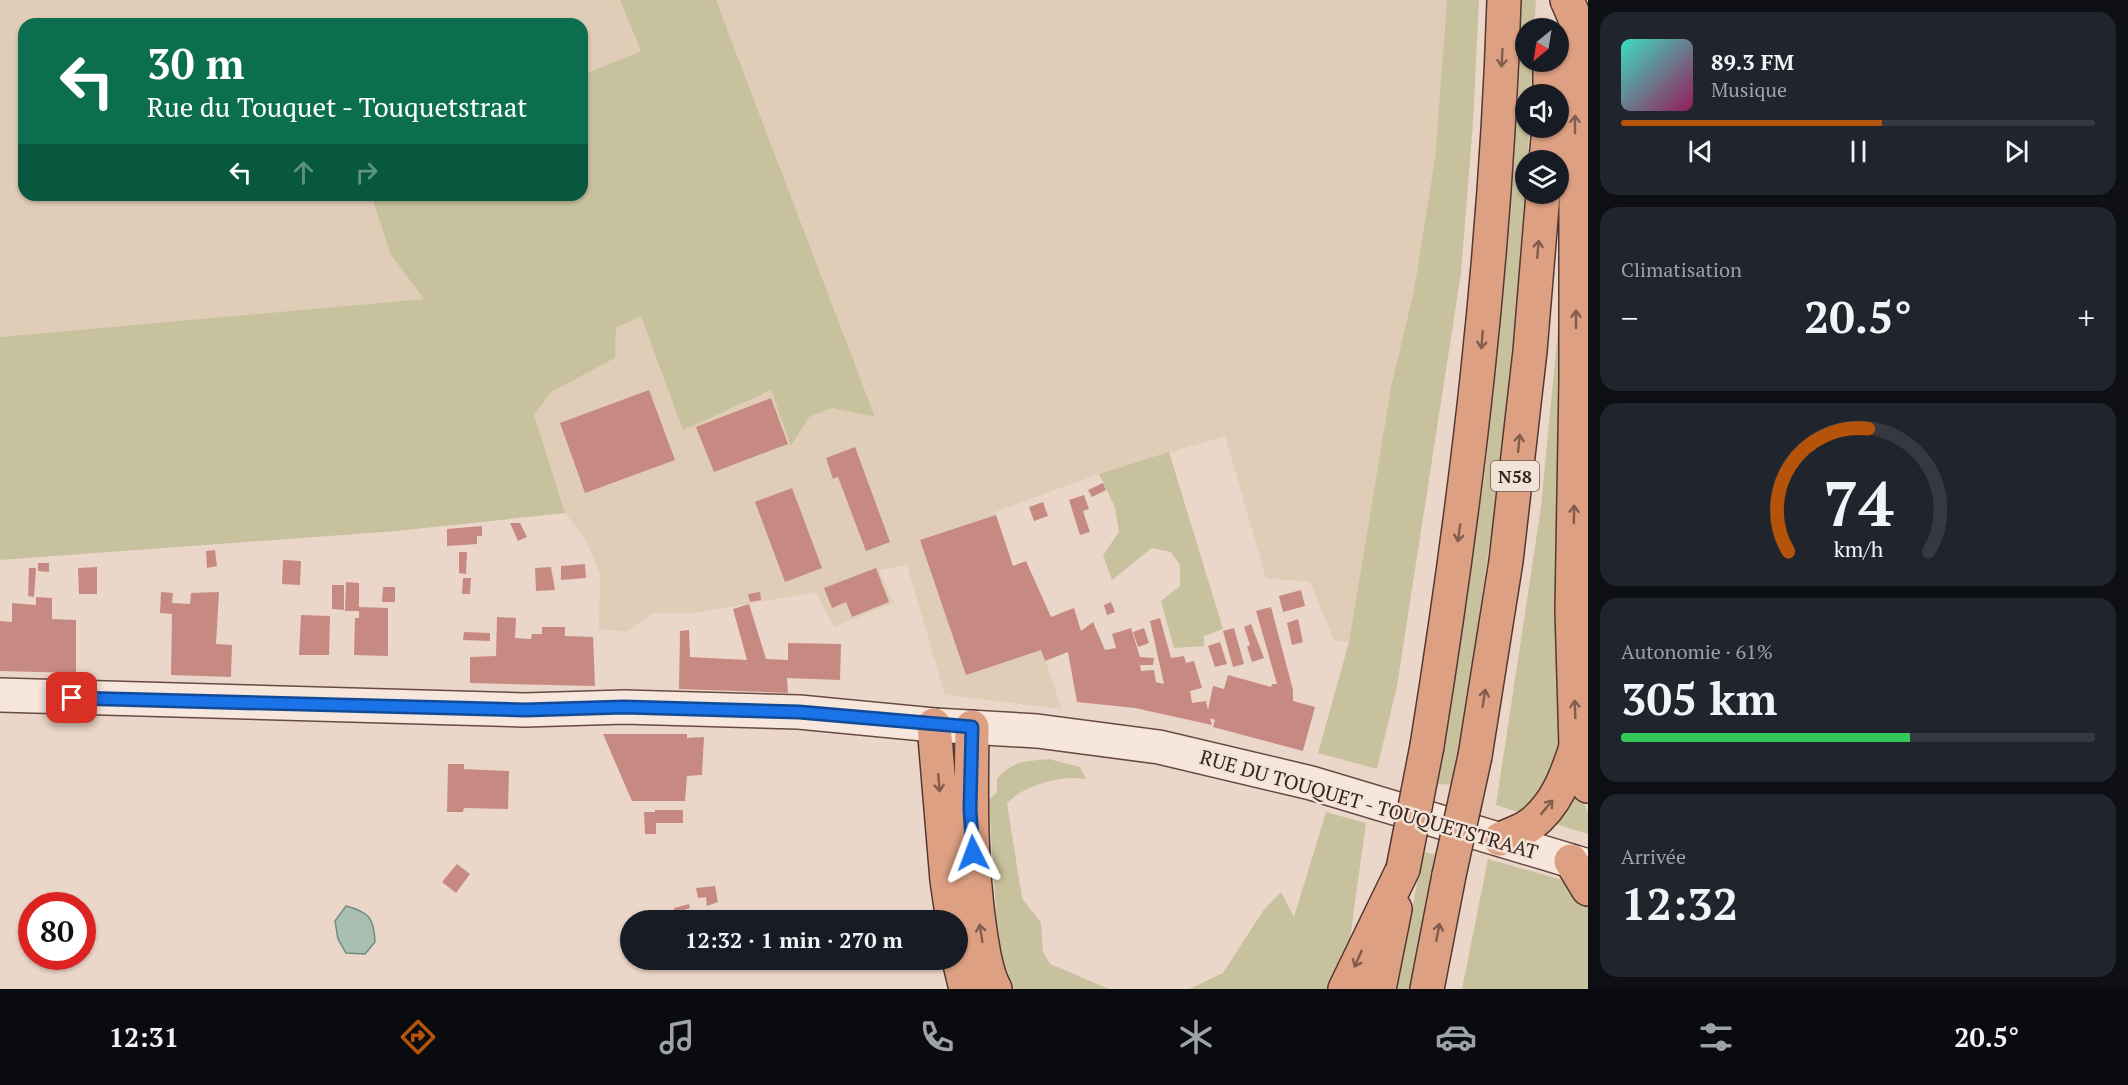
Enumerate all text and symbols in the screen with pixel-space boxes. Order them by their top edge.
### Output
north arrow [1515,18,1569,72]
map controls [1515,18,1569,204]
text: 30 m [147,35,245,91]
icon: left [48,42,126,120]
text: 89.3 FM [1711,47,1794,76]
one-way arrow [1496,48,1507,68]
text: Musique [1711,76,1787,103]
button: sound [1515,84,1569,138]
text: Rue du Touquet - Touquetstraat [147,89,527,125]
one-way arrow [1569,115,1581,135]
icon: previous [1684,135,1717,168]
icon: pause [1842,135,1875,168]
icon: next [2000,135,2033,168]
button: layers [1515,150,1569,204]
icon: left [224,156,257,189]
icon: ahead [287,156,320,189]
icon: right [350,156,383,189]
one-way arrow [1533,239,1544,259]
text: Climatisation [1621,256,1742,283]
text: 20.5° [1804,286,1912,346]
text: − [1621,296,1639,339]
text: + [2077,296,2095,339]
one-way arrow [1570,310,1581,330]
one-way arrow [1476,329,1487,349]
one-way arrow [1514,433,1525,453]
road number: N58 [1491,461,1539,491]
text: 74 [1823,461,1893,544]
one-way arrow [1568,505,1579,525]
one-way arrow [1454,523,1465,543]
text: km/h [1833,535,1883,563]
text: Autonomie · 61% [1621,638,1773,665]
text: 305 km [1621,668,1777,728]
pin [46,672,97,723]
icon: arrive [55,681,88,714]
one-way arrow [1478,689,1489,709]
one-way arrow [1569,700,1581,720]
street label: RUE DU TOUQUET - TOUQUETSTRAAT [1197,743,1541,865]
one-way arrow [934,773,945,793]
one-way arrow [1540,800,1554,815]
position arrow [941,821,1005,885]
text: Arrivée [1621,843,1686,870]
text: 12:32 [1621,873,1738,933]
speed limit sign: 80 [18,892,96,970]
one-way arrow [975,923,986,943]
one-way arrow [1433,923,1444,943]
text: 12:32 · 1 min · 270 m [685,925,903,954]
one-way arrow [1352,950,1363,968]
icon: directions [397,1016,439,1058]
icon: music [656,1016,698,1058]
icon: phone [916,1016,958,1058]
icon: climate [1175,1016,1217,1058]
icon: car [1435,1016,1477,1058]
icon: filters [1695,1016,1737,1058]
text: 12:31 [109,1019,179,1055]
text: 20.5° [1954,1019,2019,1055]

